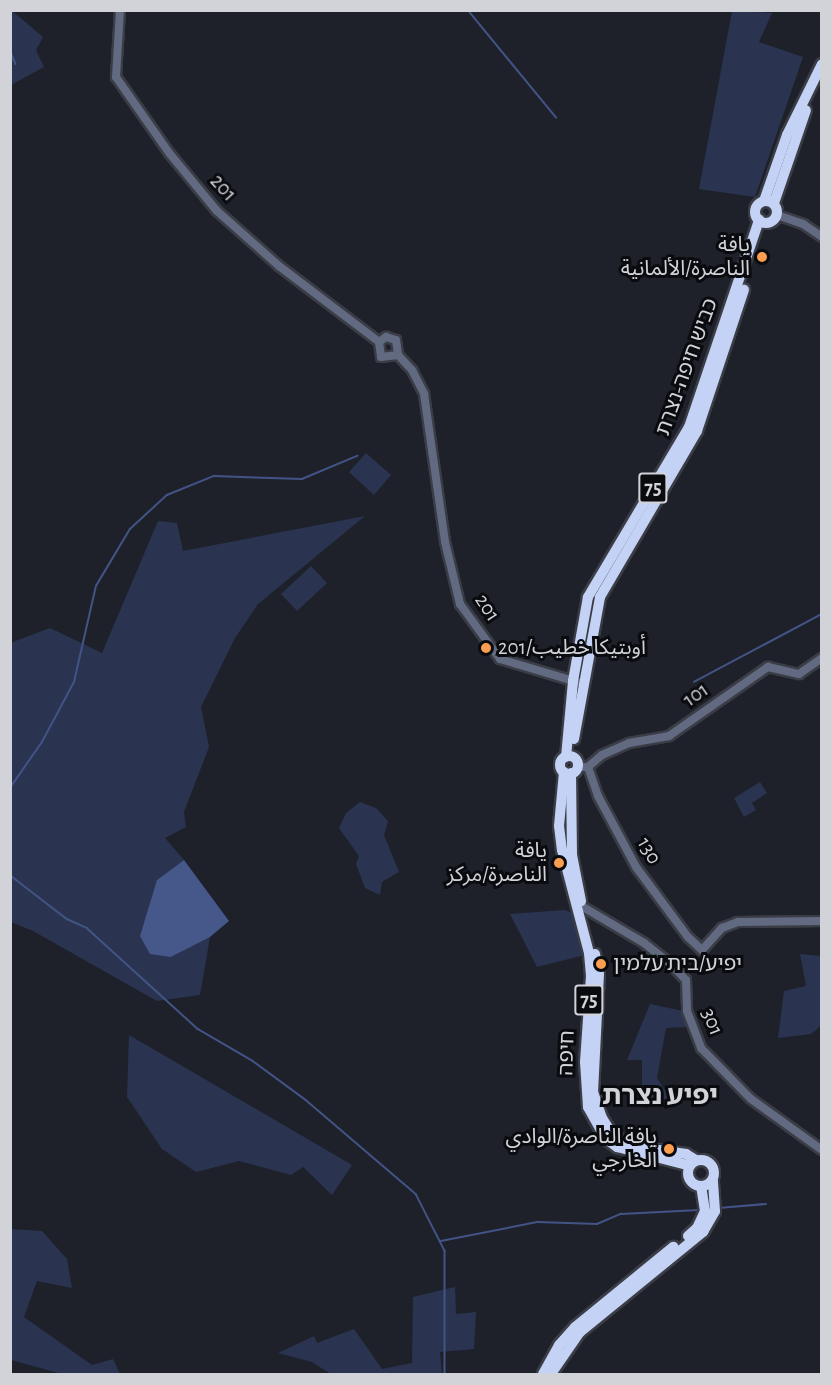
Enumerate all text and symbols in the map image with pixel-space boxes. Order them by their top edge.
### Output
street label: 201 [204,169,242,207]
place label: يافة الناصرة/الألمانية [621,232,750,282]
marker: يافة الناصرة/الألمانية [755,250,769,264]
street label: כביש חיפה-נצרת [650,295,724,439]
road number: 75 [638,471,668,505]
street label: 201 [469,589,505,627]
place label: أوبتيكا خطيب/201 [498,635,646,661]
marker: أوبتيكا خطيب/201 [479,641,493,655]
street label: 101 [678,677,714,713]
street label: 130 [631,833,667,869]
place label: يافة الناصرة/مركز [447,838,547,888]
marker: يافة الناصرة/مركز [552,856,566,870]
place label: יפיע/בית עלמין [613,951,742,977]
marker: יפיע/בית עלמין [594,957,608,971]
road number: 75 [574,983,604,1017]
street label: 301 [695,1005,729,1039]
street label: חיפה [554,1030,580,1076]
district label: יפיע נצרת [602,1080,718,1112]
place label: يافة الناصرة/الوادي الخارجي [505,1124,657,1174]
marker: يافة الناصرة/الوادي الخارجي [662,1142,676,1156]

